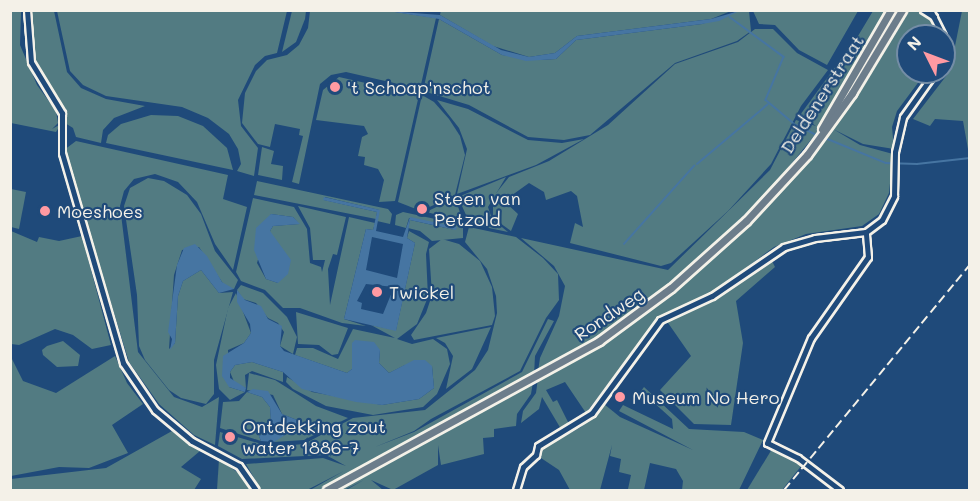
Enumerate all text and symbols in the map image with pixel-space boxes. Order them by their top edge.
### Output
north arrow [896,24,956,84]
street label: Deldenerstraat [776,31,868,157]
text: N [902,31,926,55]
place label: 't Schoap'nschot [347,76,491,98]
marker: 't Schoap'nschot [328,80,342,94]
place label: Steen van Petzold [434,188,521,230]
place label: Moeshoes [57,200,143,222]
marker: Steen van Petzold [415,202,429,216]
marker: Moeshoes [38,204,52,218]
place label: Twickel [389,281,454,303]
street label: Rondweg [570,283,648,345]
marker: Twickel [370,285,384,299]
place label: Museum No Hero [632,386,779,408]
marker: Museum No Hero [613,390,627,404]
place label: Ontdekking zout water 1886-7 [242,416,386,458]
marker: Ontdekking zout water 1886-7 [223,430,237,444]

